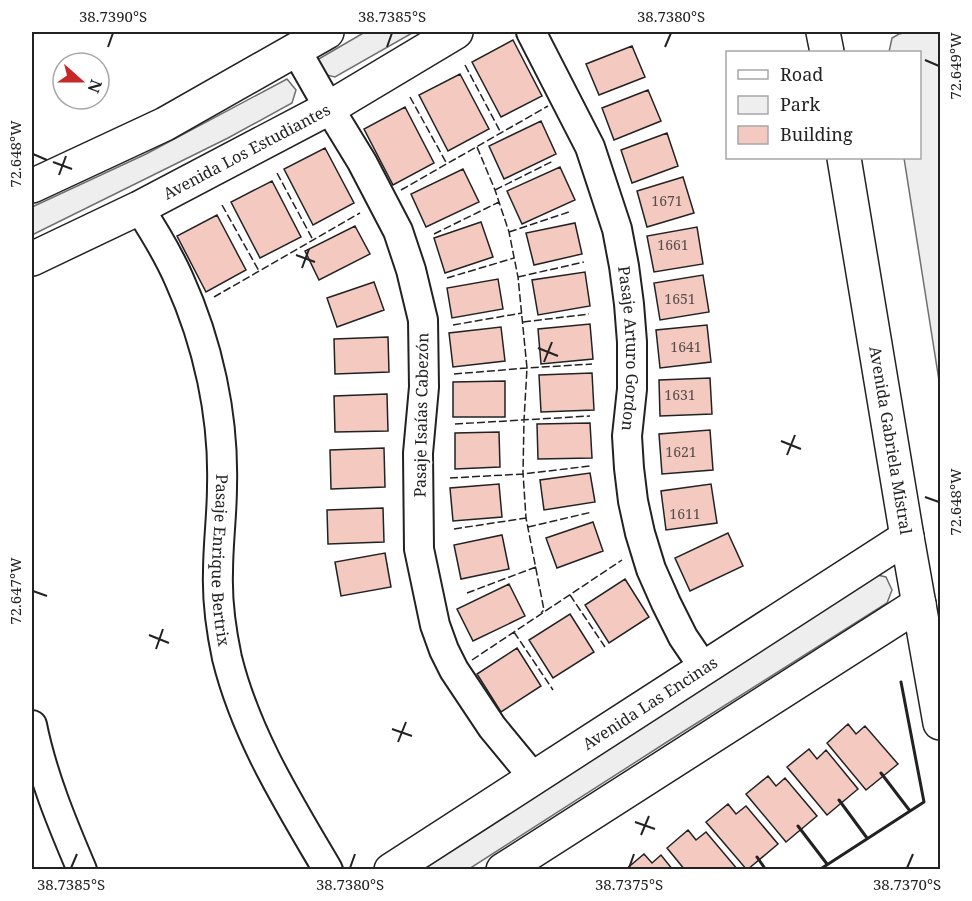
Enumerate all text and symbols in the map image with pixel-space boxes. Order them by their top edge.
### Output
text: 38.7390°S [79,6,147,26]
text: 38.7385°S [358,6,426,26]
text: 38.7380°S [637,6,705,26]
text: 72.649°W [945,32,965,100]
north arrow [51,51,111,111]
legend [726,51,921,159]
text: Road [780,62,823,86]
text: N [82,77,108,97]
text: Park [780,92,820,116]
street label: Avenida Los Estudiantes [159,98,334,204]
text: 72.648°W [5,120,25,188]
text: Building [780,122,853,146]
house number: 1671 [651,191,683,210]
house number: 1661 [657,235,689,254]
street label: Pasaje Arturo Gordon [613,264,643,432]
house number: 1651 [664,289,696,308]
street label: Pasaje Isaías Cabezón [409,332,433,498]
house number: 1641 [670,337,702,356]
street label: Avenida Gabriela Mistral [864,344,917,536]
house number: 1631 [664,385,696,404]
house number: 1621 [665,442,697,461]
text: 72.648°W [945,468,965,536]
street label: Pasaje Enrique Bertrix [207,474,236,649]
house number: 1611 [669,504,701,523]
text: 72.647°W [5,557,25,625]
street label: Avenida Las Encinas [578,651,722,755]
text: 38.7385°S [37,874,105,894]
text: 38.7380°S [316,874,384,894]
text: 38.7375°S [595,874,663,894]
text: 38.7370°S [873,874,941,894]

